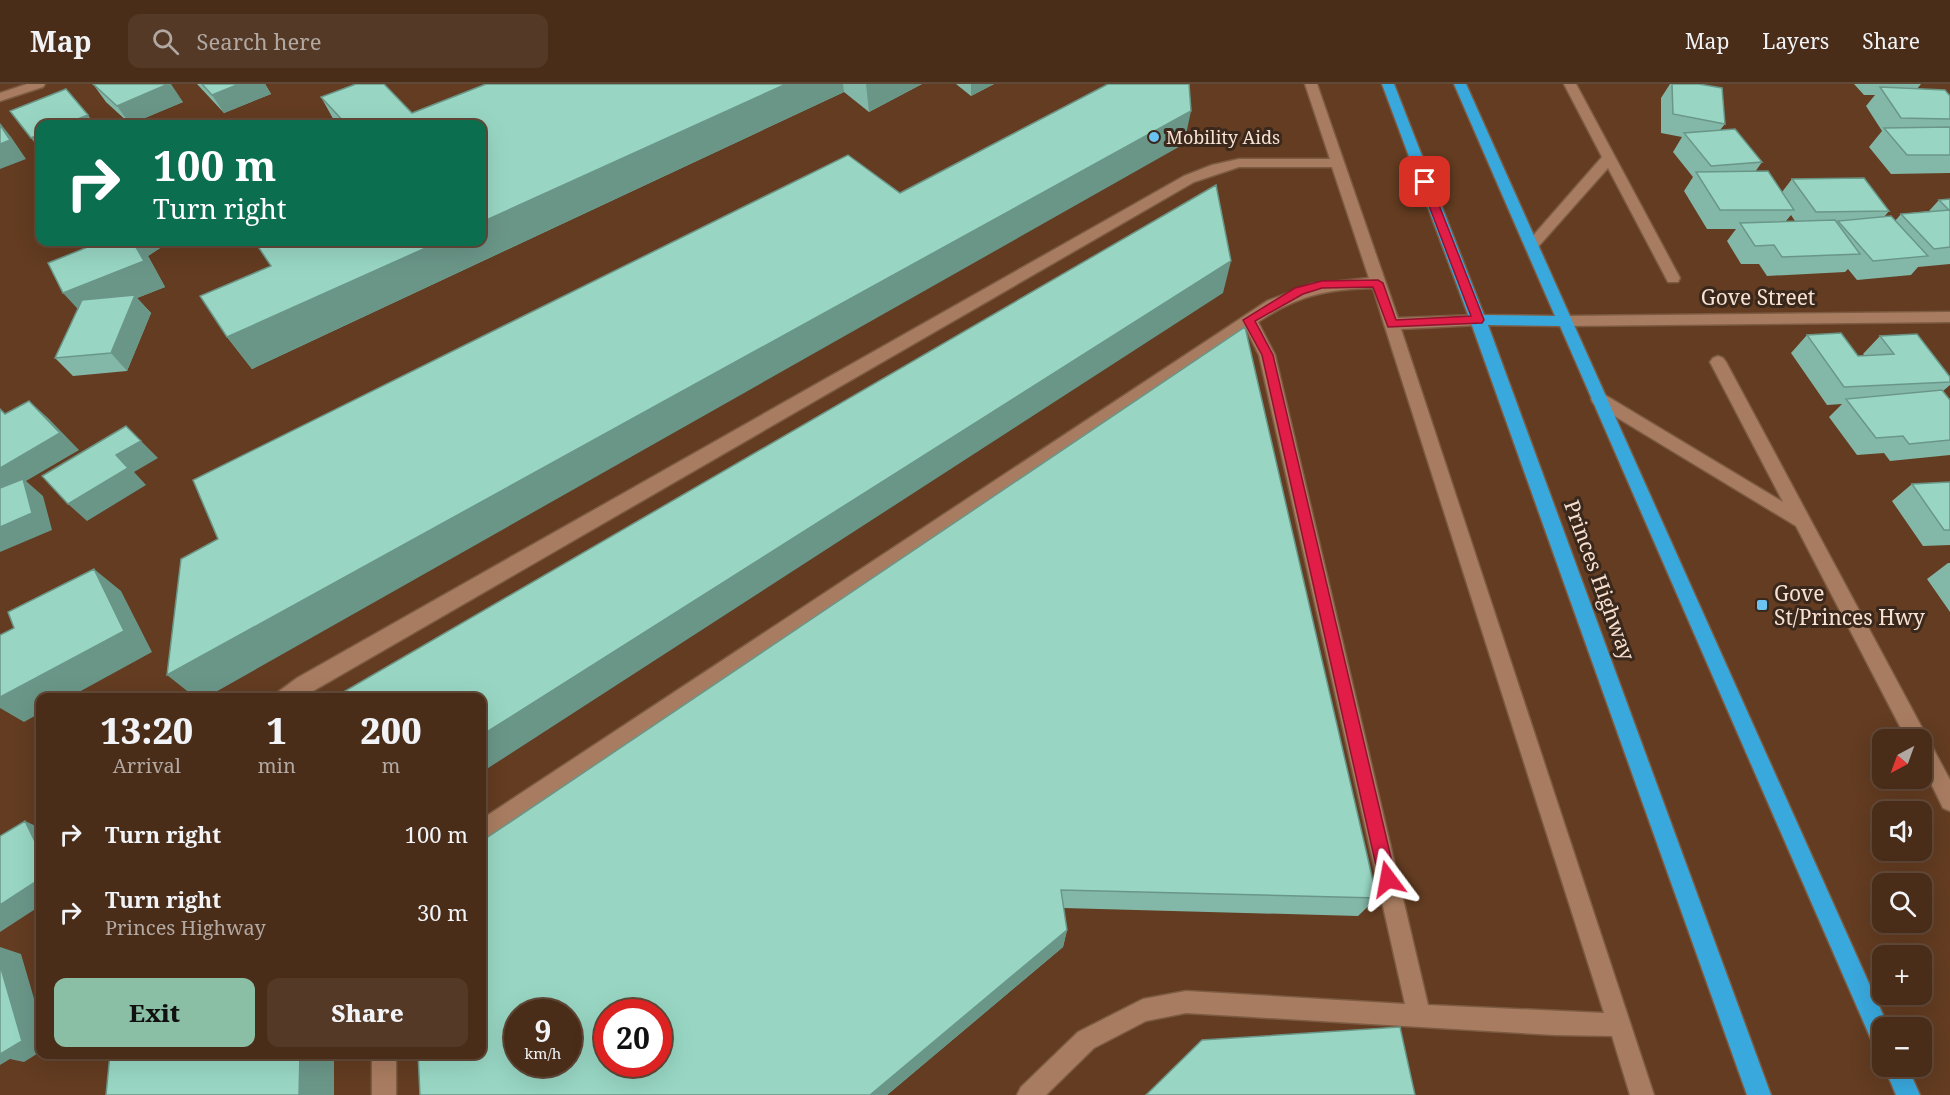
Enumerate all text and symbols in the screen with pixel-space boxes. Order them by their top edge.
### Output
search box [128,14,548,68]
text: Map [30,22,92,60]
icon: search [149,25,182,58]
text: Search here [197,26,321,56]
text: Map [1685,27,1729,55]
text: Layers [1762,27,1829,55]
text: Share [1862,27,1920,55]
place label: Mobility Aids [1166,125,1280,149]
marker: Mobility Aids [1147,130,1161,144]
text: 100 m [153,136,277,193]
icon: right [54,144,132,222]
pin [1399,156,1450,207]
icon: arrive [1408,165,1441,198]
text: Turn right [153,190,286,227]
street label: Gove Street [1701,283,1815,311]
street label: Princes Highway [1558,496,1642,664]
place label: Gove St/Princes Hwy [1774,579,1925,631]
marker: Gove St/Princes Hwy [1755,598,1769,612]
text: 13:20 [100,706,193,755]
text: 1 [267,706,287,755]
text: 200 [360,706,422,755]
north arrow [1872,729,1932,789]
map controls [1872,729,1932,1077]
text: Arrival [113,752,181,779]
text: min [258,752,296,779]
text: m [382,752,400,779]
button: sound [1872,801,1932,861]
icon: right [54,818,87,851]
text: Turn right [105,819,221,849]
text: 100 m [405,819,468,849]
position arrow [1356,847,1420,911]
button: search [1872,873,1932,933]
text: Turn right [105,884,221,914]
icon: right [54,896,87,929]
text: 30 m [417,897,468,927]
text: Princes Highway [105,914,266,941]
button: + [1872,945,1932,1005]
button: Exit [54,978,255,1047]
button: Share [267,978,468,1047]
speed limit sign: 20 [594,999,672,1077]
text: 9 [535,1010,551,1051]
button: − [1872,1017,1932,1077]
text: km/h [525,1043,561,1063]

